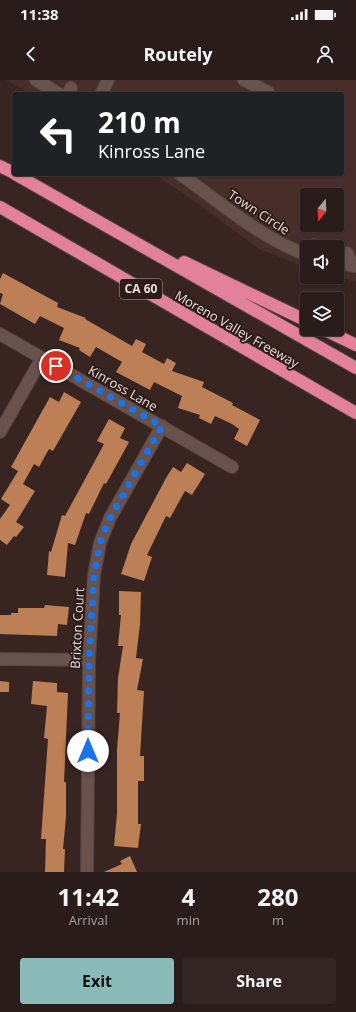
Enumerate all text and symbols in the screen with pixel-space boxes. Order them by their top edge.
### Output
text: 11:38 [20,4,59,24]
text: Routely [143,42,213,66]
icon: back [20,43,42,65]
icon: person [314,43,336,65]
text: 210 m [98,103,181,141]
icon: left [32,108,84,160]
text: Kinross Lane [98,139,205,163]
street label: Town Circle [225,185,293,239]
north arrow [300,188,344,232]
map controls [300,188,344,336]
button: sound [300,240,344,284]
road number: CA 60 [120,279,162,299]
street label: Moreno Valley Freeway [172,286,303,372]
button: layers [300,292,344,336]
pin [39,349,73,383]
icon: arrive [45,355,67,377]
street label: Kinross Lane [85,361,161,415]
street label: Brixton Court [66,586,88,669]
position arrow [67,730,109,772]
text: 11:42 [57,880,119,913]
text: 4 [181,880,195,913]
text: 280 [257,880,299,913]
text: Arrival [69,911,108,929]
text: min [177,911,200,929]
text: m [272,911,284,929]
button: Exit [20,958,174,1004]
button: Share [182,958,336,1004]

